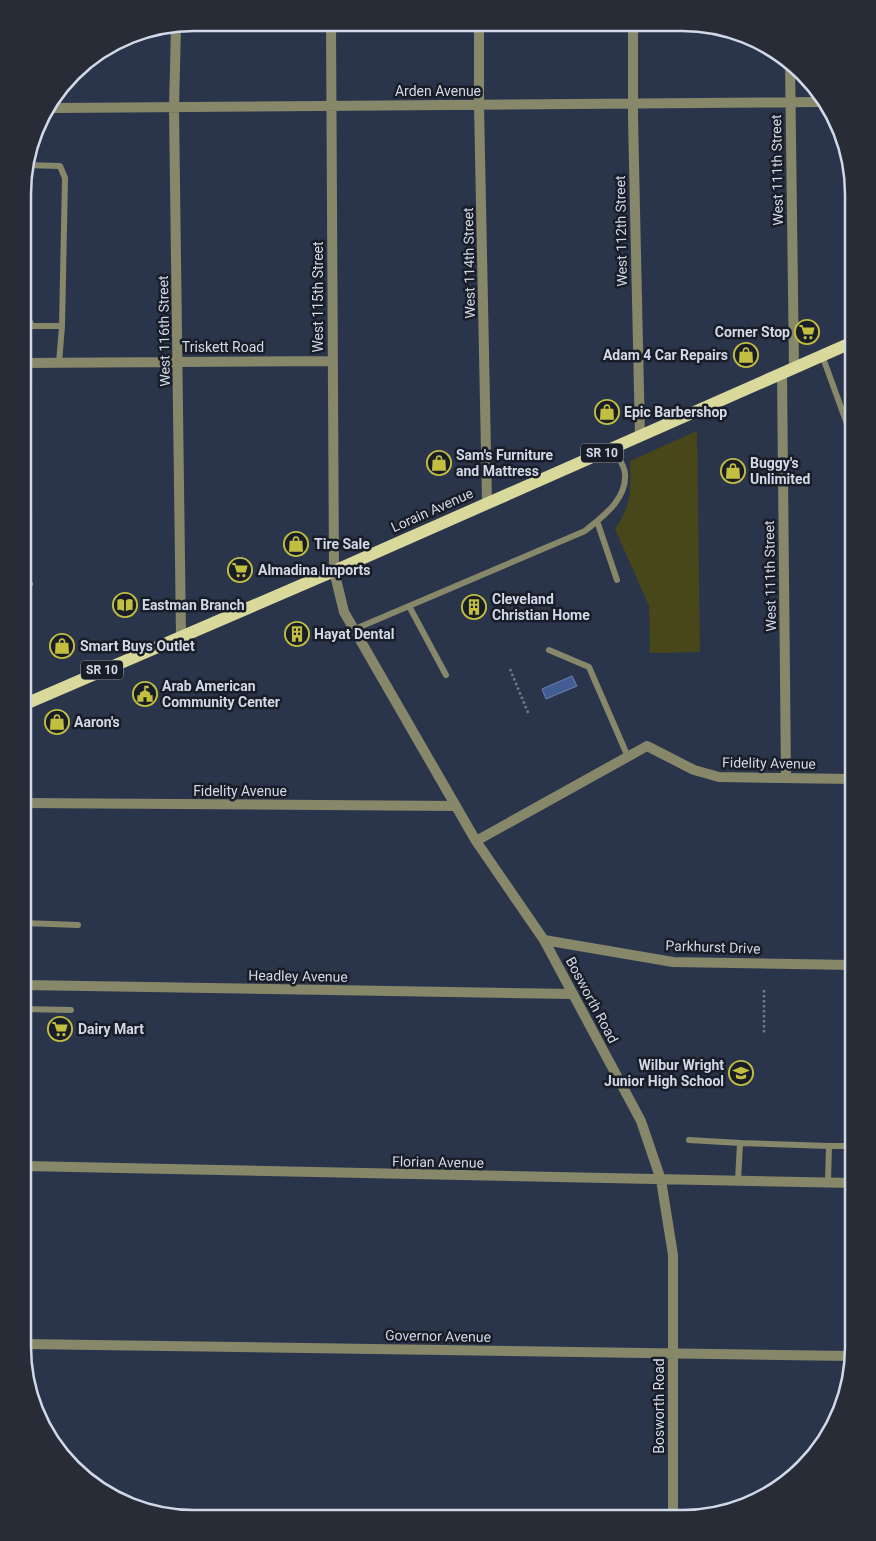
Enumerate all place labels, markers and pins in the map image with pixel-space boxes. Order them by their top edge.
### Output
supermarket icon: Corner Stop [794,319,820,345]
place label: Corner Stop [715,324,790,340]
shop icon: Adam 4 Car Repairs [733,342,759,368]
place label: Adam 4 Car Repairs [603,347,728,363]
shop icon: Epic Barbershop [594,399,620,425]
place label: Epic Barbershop [624,404,727,420]
place label: Sam's Furniture and Mattress [456,447,554,479]
shop icon: Sam's Furniture and Mattress [426,450,452,476]
place label: Buggy's Unlimited [750,455,811,487]
shop icon: Buggy's Unlimited [720,458,746,484]
shop icon: Tire Sale [283,531,309,557]
place label: Tire Sale [314,536,370,552]
supermarket icon: Almadina Imports [227,557,253,583]
place label: Almadina Imports [258,562,371,578]
place label: Cleveland Christian Home [492,591,590,623]
library icon: Eastman Branch [112,592,138,618]
building icon: Cleveland Christian Home [461,594,487,620]
place label: Eastman Branch [142,597,245,613]
building icon: Hayat Dental [284,621,310,647]
place label: Hayat Dental [314,626,394,642]
shop icon: Smart Buys Outlet [49,633,75,659]
place label: Smart Buys Outlet [80,638,195,654]
place label: Arab American Community Center [162,678,280,710]
public building icon: Arab American Community Center [132,681,158,707]
shop icon: Aaron's [44,709,70,735]
place label: Aaron's [74,714,120,730]
supermarket icon: Dairy Mart [47,1016,73,1042]
place label: Dairy Mart [78,1021,144,1037]
place label: Wilbur Wright Junior High School [604,1057,724,1089]
school or university icon: Wilbur Wright Junior High School [728,1060,754,1086]

